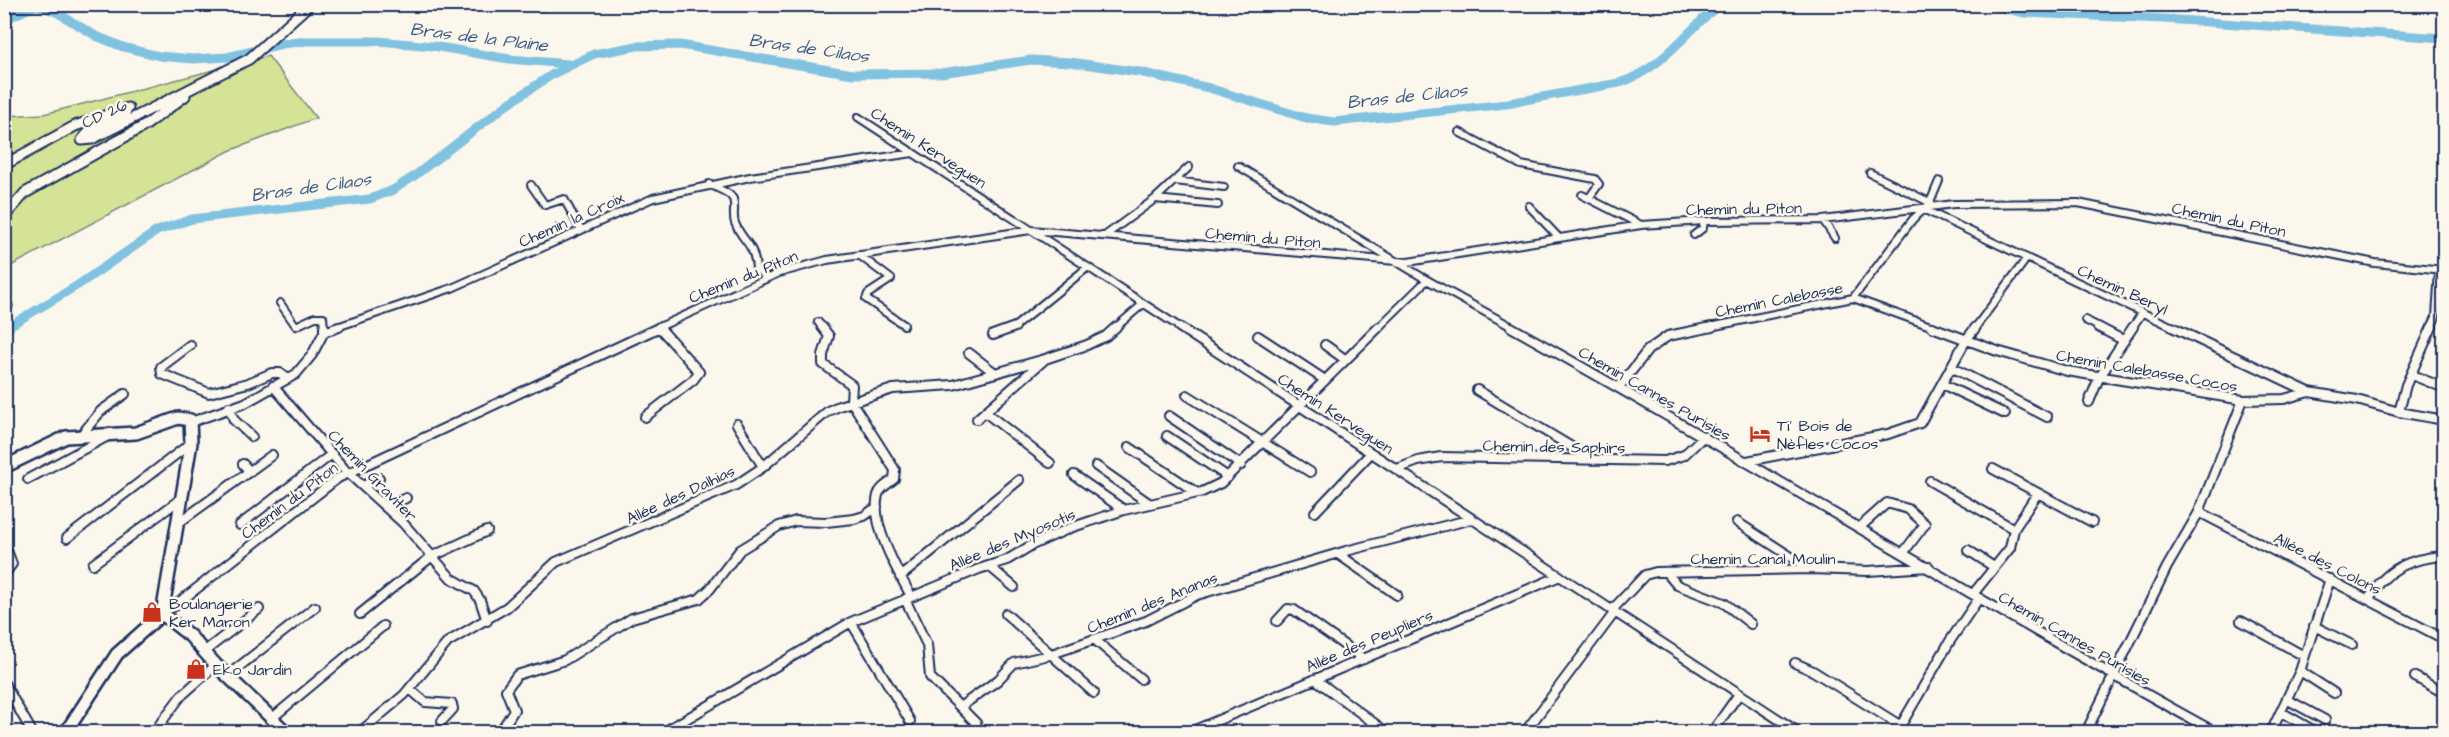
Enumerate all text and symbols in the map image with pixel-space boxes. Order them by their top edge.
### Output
water label: Bras de la Plaine [409,17,550,58]
water label: Bras de Cilaos [747,28,871,69]
water label: Bras de Cilaos [1346,78,1469,115]
street label: CD 26 [78,94,131,134]
street label: Chemin Kerveguen [866,102,991,194]
water label: Bras de Cilaos [249,167,374,208]
street label: Chemin la Croix [515,187,628,253]
street label: Chemin du Piton [1686,197,1802,221]
street label: Chemin du Piton [2170,197,2288,243]
street label: Chemin du Piton [1204,222,1322,254]
street label: Chemin du Piton [685,245,801,309]
street label: Chemin Beryl [2073,259,2171,321]
street label: Chemin Calebasse [1713,277,1845,323]
street label: Chemin Cannes Purisies [1574,341,1735,447]
street label: Chemin Calebasse Cocos [2055,344,2239,398]
street label: Chemin Kerveguen [1273,368,1398,460]
place label: Ti' Bois de Nèfles Cocos [1777,415,1878,455]
hotel icon: Ti' Bois de Nèfles Cocos [1748,422,1772,446]
street label: Chemin Graviter [323,425,422,527]
street label: Chemin des Saphirs [1482,435,1626,459]
street label: Chemin du Piton [237,457,343,544]
street label: Allée des Dalhias [622,460,738,530]
street label: Allée des Myosotis [946,503,1079,577]
street label: Allée des Colons [2270,527,2385,601]
street label: Chemin Canal Moulin [1690,548,1836,570]
street label: Chemin des Ananas [1084,567,1221,639]
street label: Chemin Cannes Purisies [1994,586,2155,692]
place label: Boulangerie Ker Maron [169,593,253,633]
shop icon: Boulangerie Ker Maron [140,600,164,624]
street label: Allée des Peupliers [1302,604,1437,678]
shop icon: Eko Jardin [184,657,208,681]
place label: Eko Jardin [213,659,292,681]

